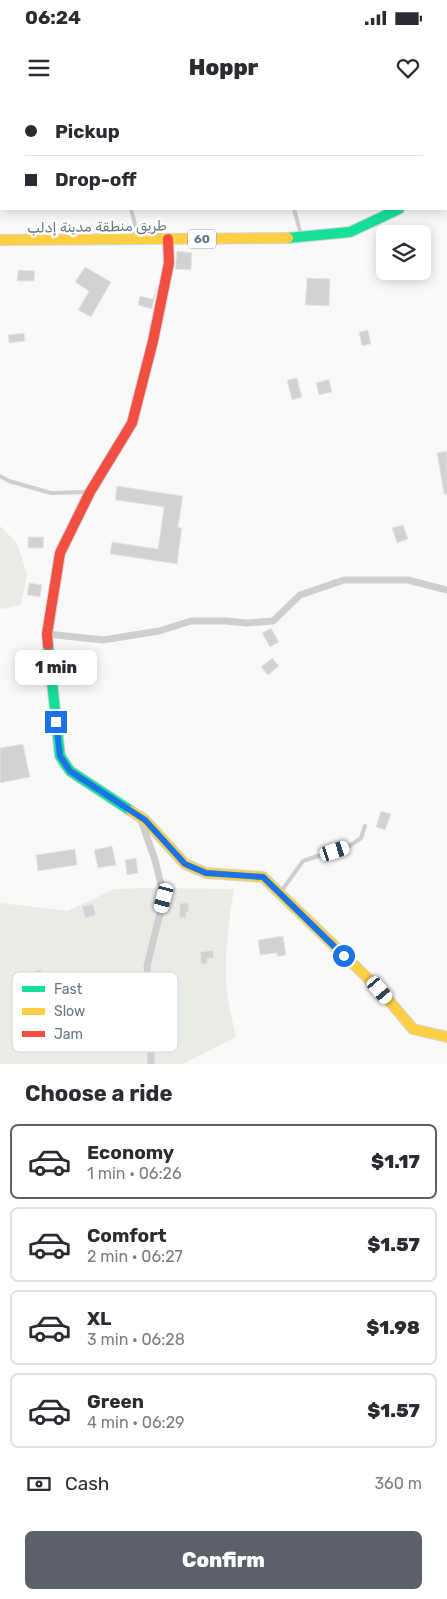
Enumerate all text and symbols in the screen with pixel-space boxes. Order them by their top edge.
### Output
text: 06:24 [25,6,81,29]
icon: menu [25,54,53,82]
text: Hoppr [189,54,258,81]
icon: heart [394,54,422,82]
text: Pickup [55,120,120,143]
text: Drop-off [55,168,137,191]
street label: طريق منطقة مدينة إدلب [27,217,167,237]
map controls [376,225,431,280]
button: layers [376,225,431,280]
road number: 60 [188,230,216,248]
callout: 1 min [15,650,97,684]
text: 1 min [35,658,77,677]
route end [45,711,67,733]
car [318,839,351,863]
car [152,882,175,914]
route start [333,945,355,967]
legend [12,972,178,1052]
car [364,974,395,1006]
text: Fast [54,981,83,998]
text: Slow [54,1003,85,1020]
text: Jam [54,1026,83,1043]
text: Choose a ride [25,1080,172,1107]
icon: car [27,1139,72,1184]
text: Economy [87,1141,174,1164]
text: $1.17 [371,1150,420,1173]
text: 1 min · 06:26 [87,1164,182,1183]
icon: car [27,1222,72,1267]
text: Comfort [87,1224,167,1247]
text: $1.57 [367,1233,420,1256]
text: 2 min · 06:27 [87,1247,183,1266]
icon: car [27,1305,72,1350]
text: XL [87,1307,111,1330]
text: $1.98 [366,1316,420,1339]
text: 3 min · 06:28 [87,1330,185,1349]
icon: car [27,1388,72,1433]
text: Green [87,1390,144,1413]
text: $1.57 [367,1399,420,1422]
text: 4 min · 06:29 [87,1413,185,1432]
icon: cash [25,1470,53,1498]
text: Cash [65,1472,109,1495]
text: 360 m [374,1474,422,1493]
button: Confirm [25,1531,422,1589]

